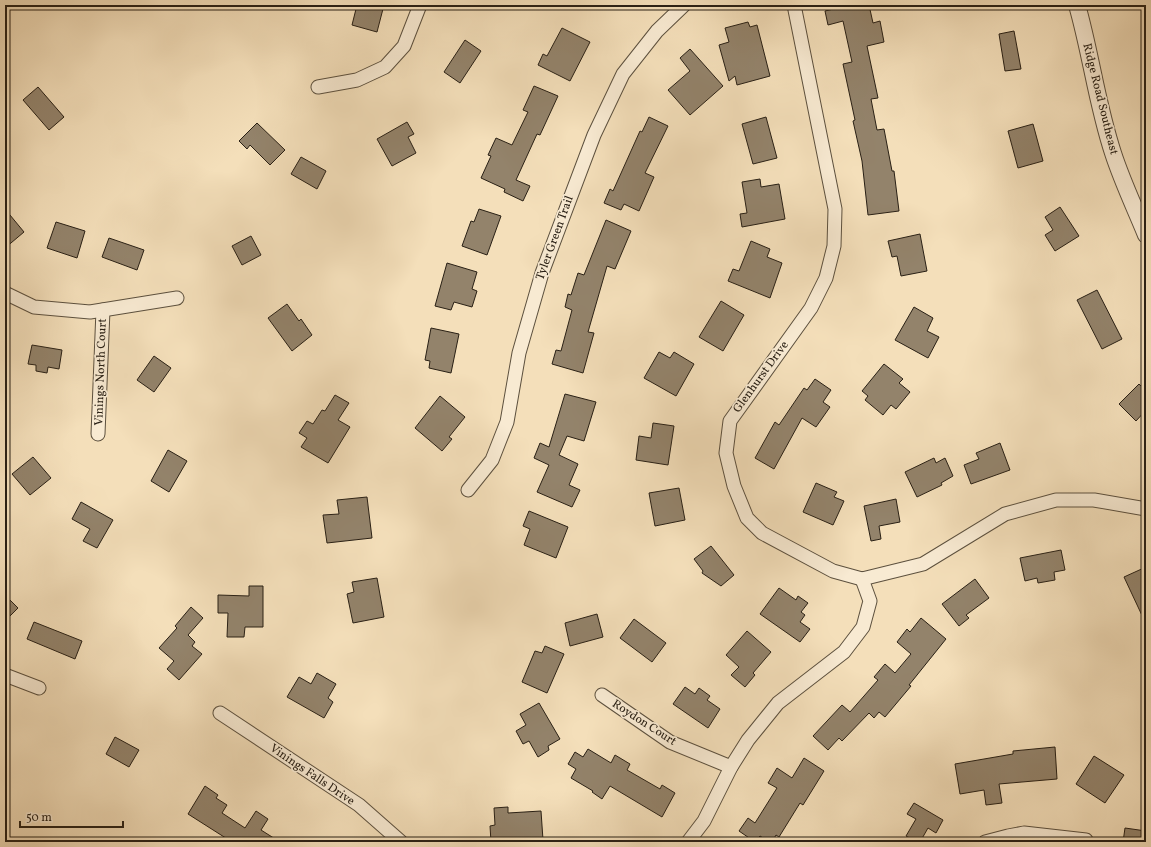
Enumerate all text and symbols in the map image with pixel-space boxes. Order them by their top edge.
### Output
street label: Ridge Road Southeast [1078,42,1122,156]
street label: Tyler Green Trail [532,193,578,282]
street label: Vinings North Court [91,318,111,426]
street label: Glenhurst Drive [729,338,793,416]
street label: Roydon Court [609,696,679,750]
street label: Vinings Falls Drive [266,741,358,809]
scale bar [20,803,123,829]
text: 50 m [26,810,52,826]

